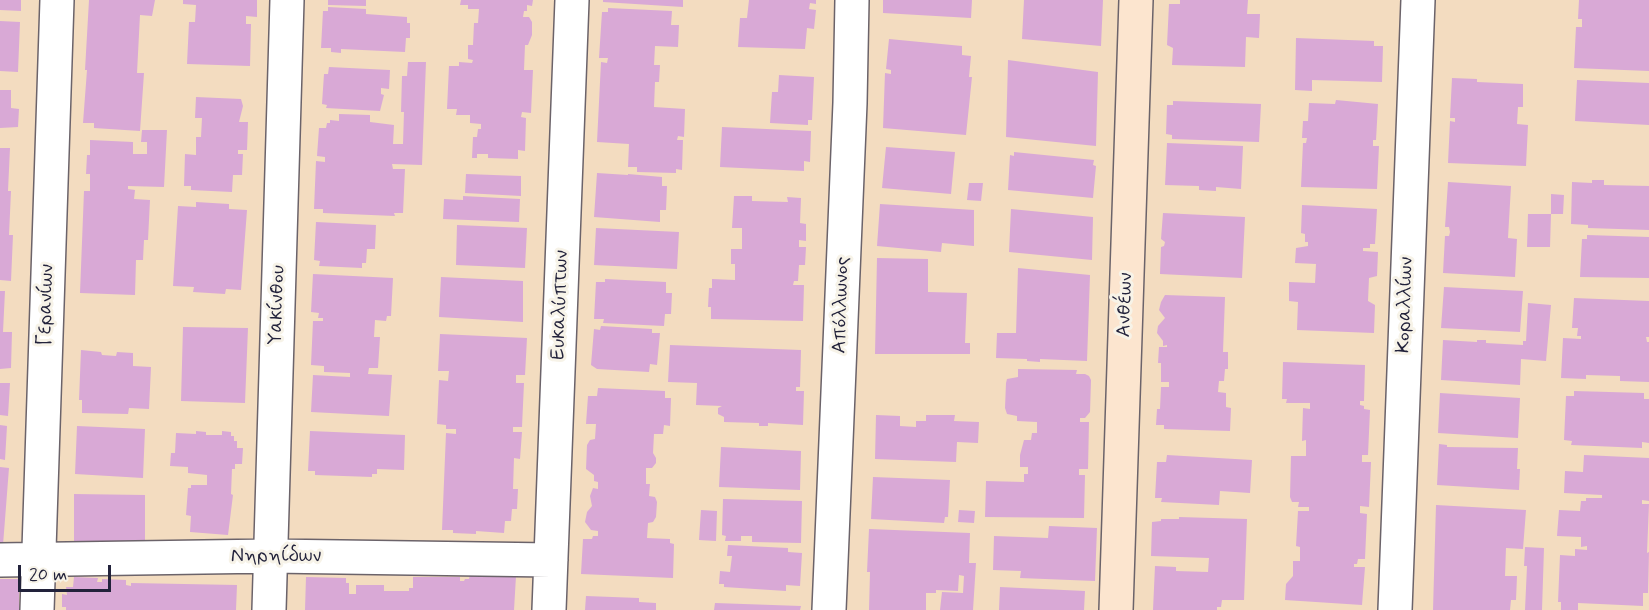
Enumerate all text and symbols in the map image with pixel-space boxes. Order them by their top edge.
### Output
street label: Ευκαλύπτων [547,250,575,360]
street label: Απόλλωνος [828,256,856,354]
street label: Κοραλλίων [1392,256,1420,354]
street label: Γερανίων [34,264,60,346]
street label: Υακίνθου [265,265,291,345]
street label: Ανθέων [1113,272,1139,338]
street label: Νηρηίδων [231,545,321,569]
scale bar [21,553,114,591]
text: 20 m [29,563,67,587]

